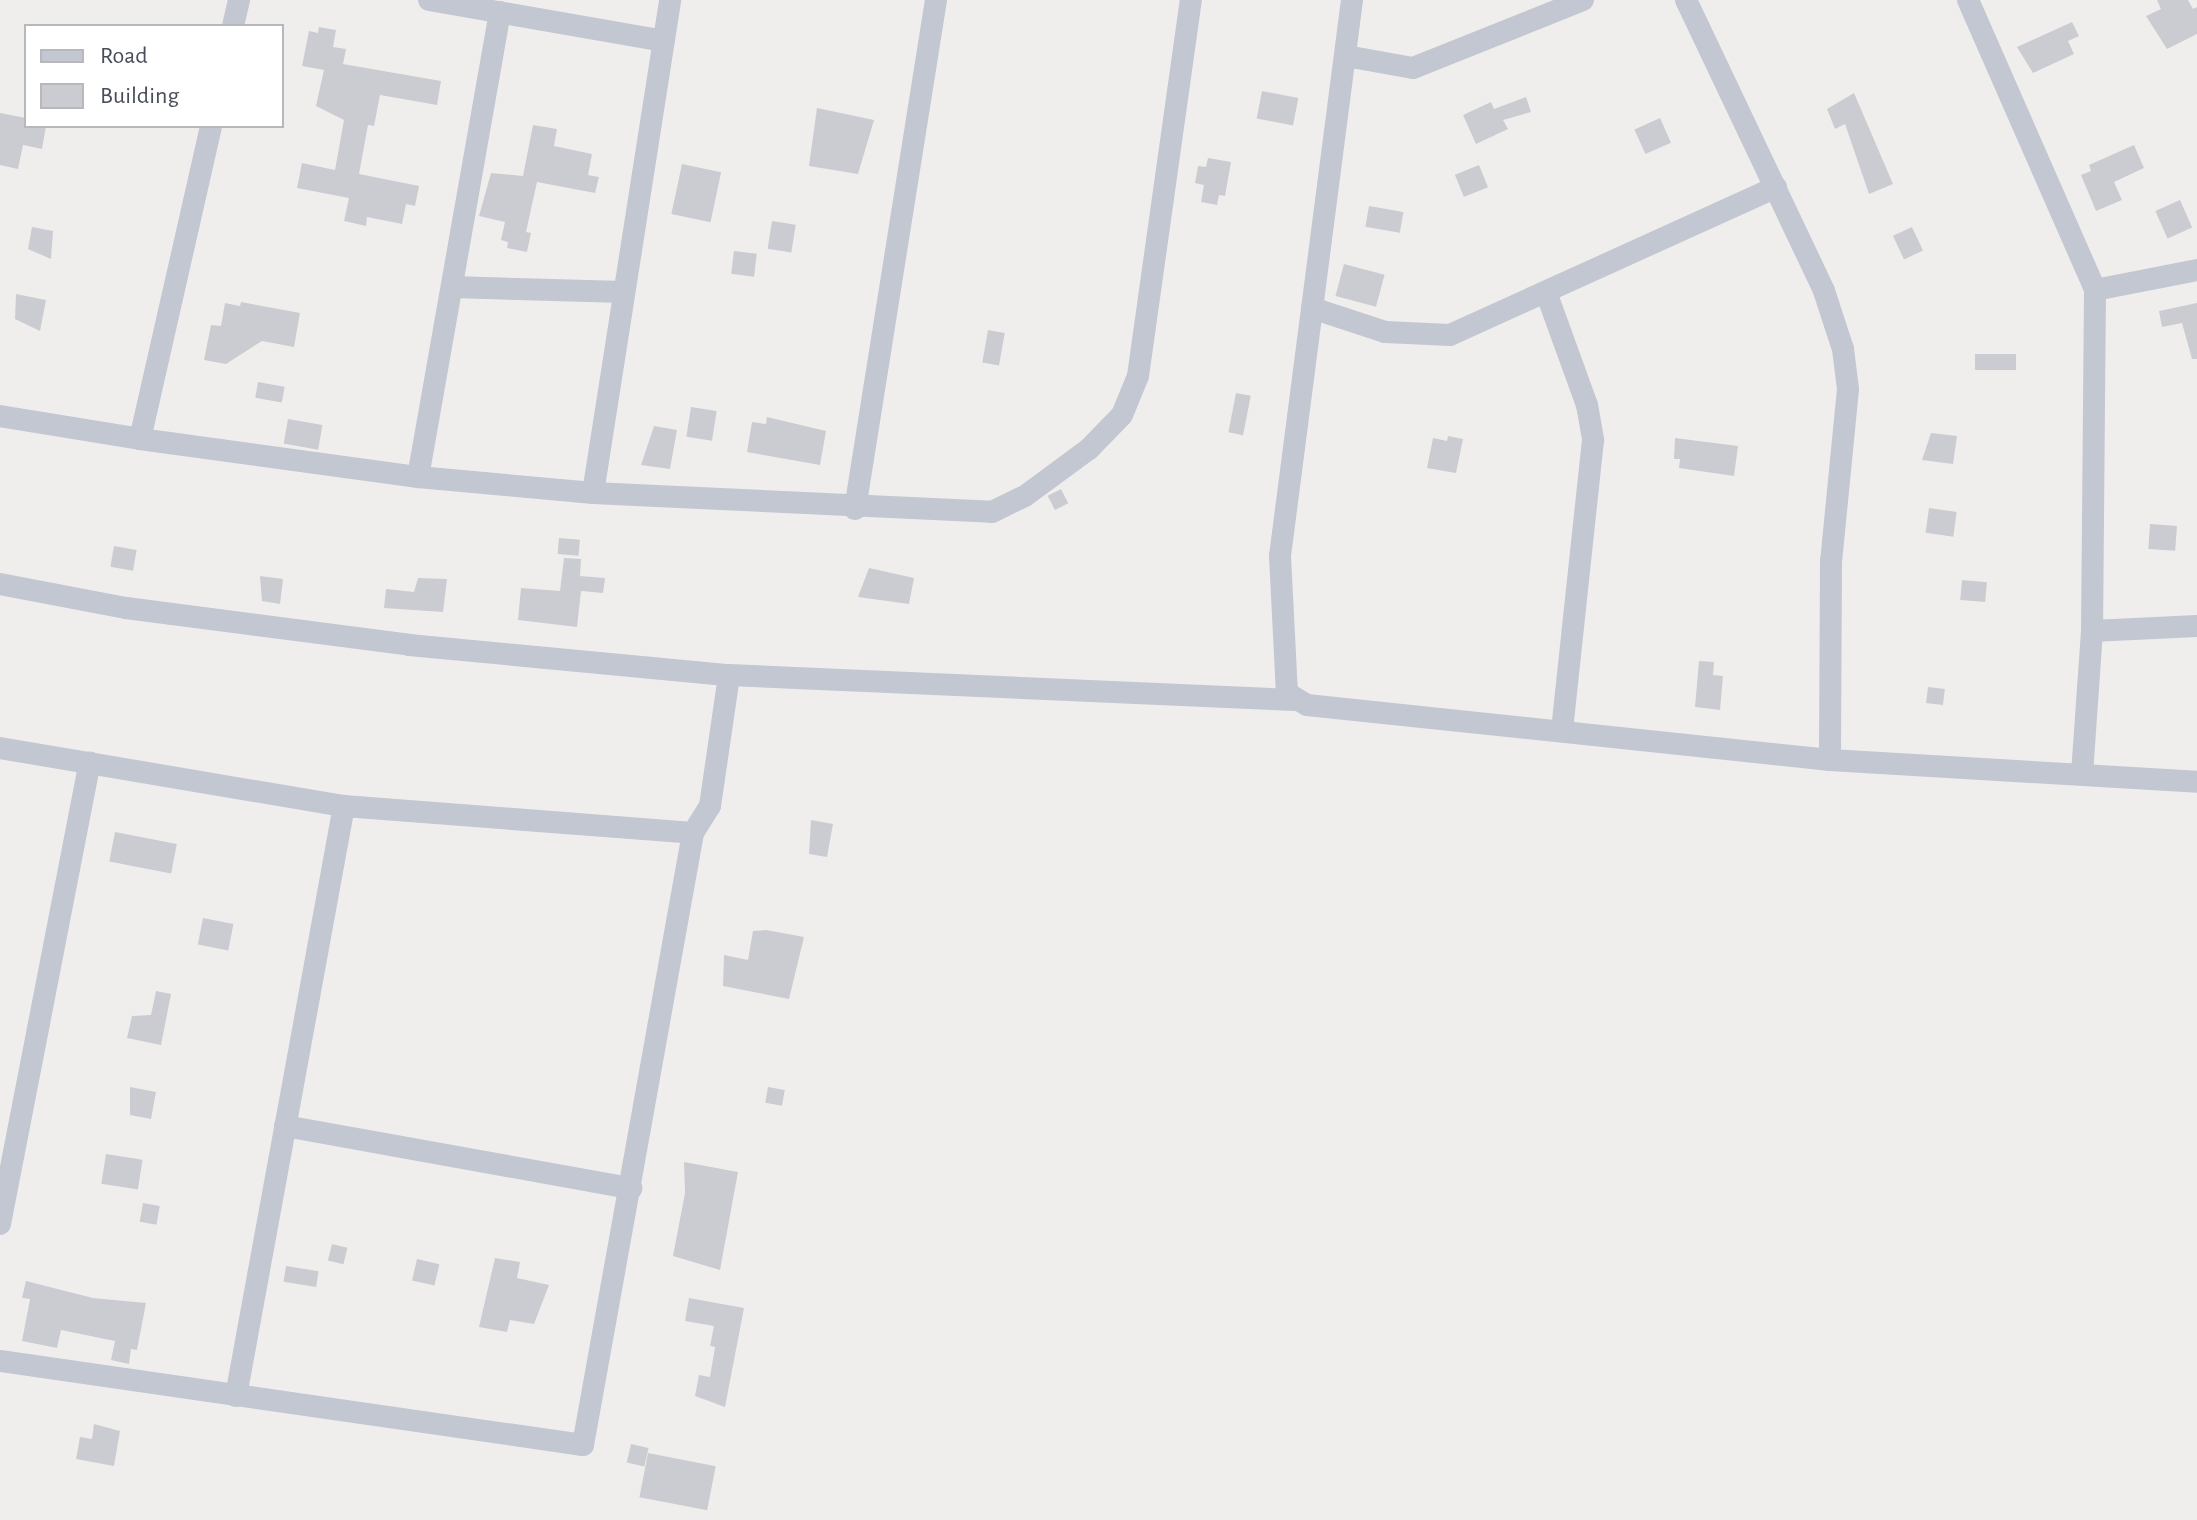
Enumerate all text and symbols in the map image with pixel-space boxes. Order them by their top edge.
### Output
legend [24,24,284,128]
text: Road [100,44,148,68]
text: Building [100,84,179,108]

